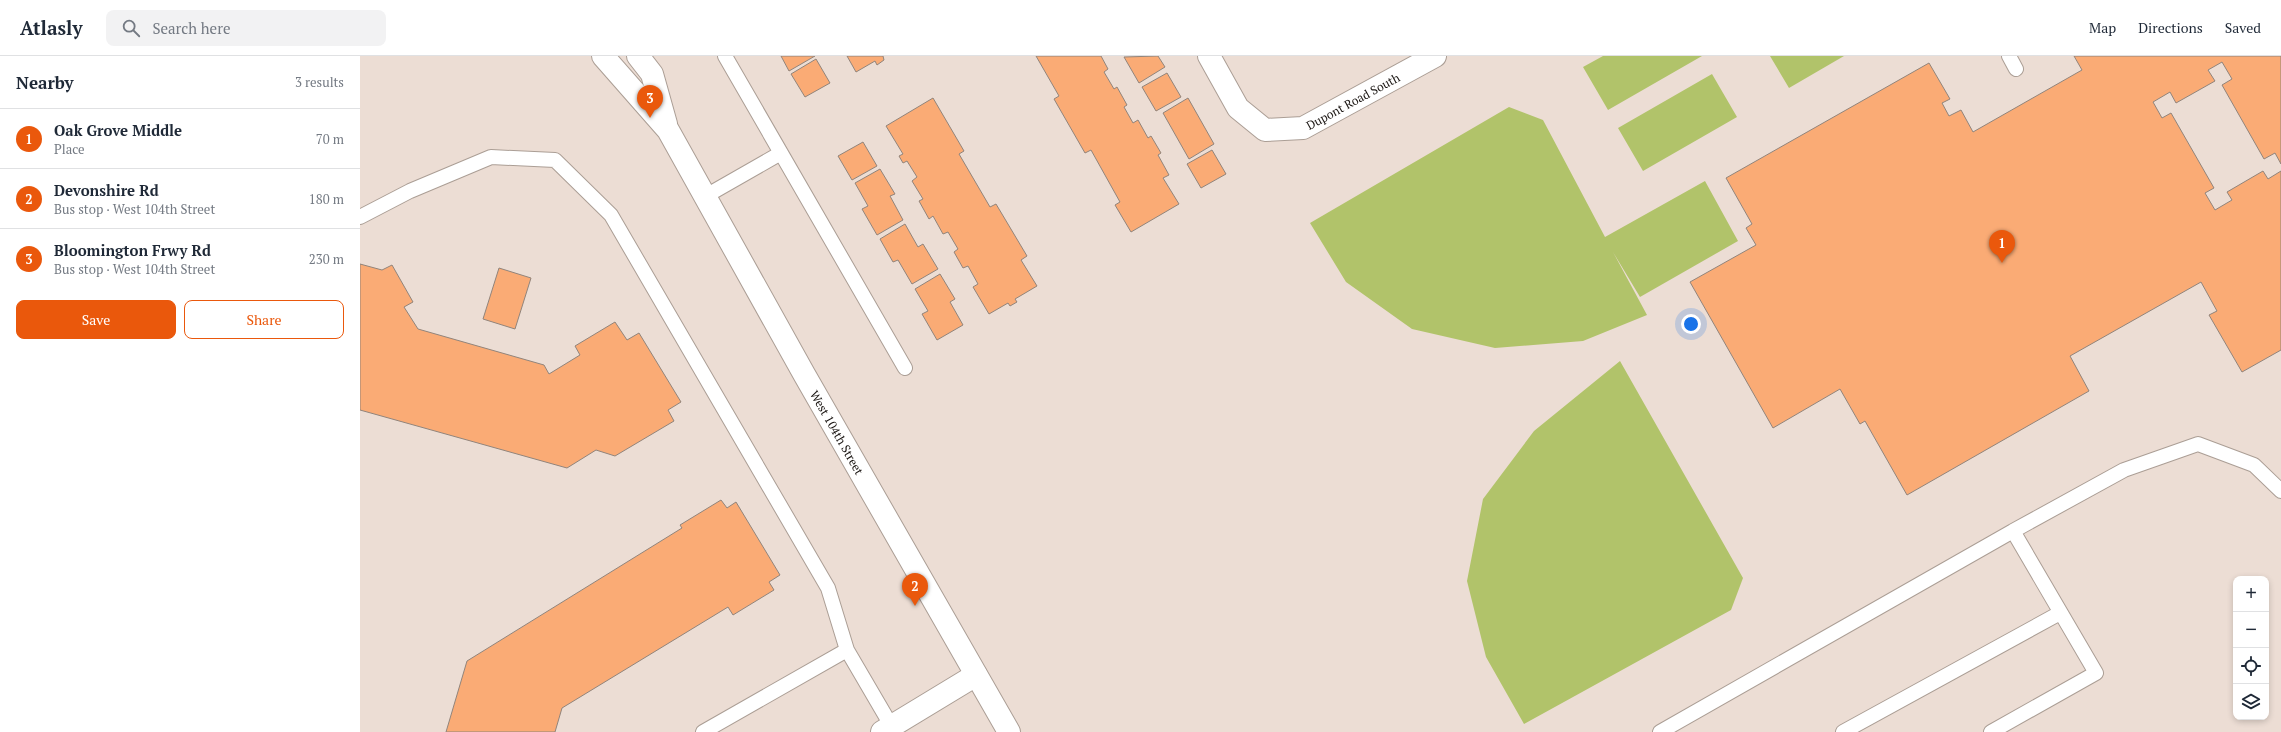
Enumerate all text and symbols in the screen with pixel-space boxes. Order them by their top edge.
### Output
search box [106,10,386,46]
text: Atlasly [20,15,82,40]
icon: search [120,17,142,39]
text: Search here [152,18,230,38]
text: Map [2089,18,2116,37]
text: Directions [2138,18,2203,37]
text: Saved [2225,18,2261,37]
street label: Dupont Road South [1303,69,1402,133]
text: Nearby [16,71,74,94]
text: 3 results [295,73,344,91]
pin: 3 [637,85,663,118]
text: Oak Grove Middle [54,120,182,140]
text: 1 [25,130,33,148]
text: 70 m [316,130,344,148]
text: Place [54,140,85,158]
text: Devonshire Rd [54,180,159,200]
text: 2 [25,190,33,208]
text: 180 m [309,190,344,208]
text: Bus stop · West 104th Street [54,200,215,218]
pin: 1 [1989,230,2015,263]
text: Bloomington Frwy Rd [54,240,211,260]
text: 3 [25,250,33,268]
text: 230 m [309,250,344,268]
text: Bus stop · West 104th Street [54,260,215,278]
button: Save [16,300,176,339]
button: Share [184,300,344,339]
your location [1681,314,1701,334]
street label: West 104th Street [807,387,868,478]
pin: 2 [902,573,928,606]
map controls [2233,576,2269,720]
button: + [2233,576,2269,612]
button: − [2233,612,2269,648]
button: locate [2233,648,2269,684]
button: layers [2233,684,2269,720]

